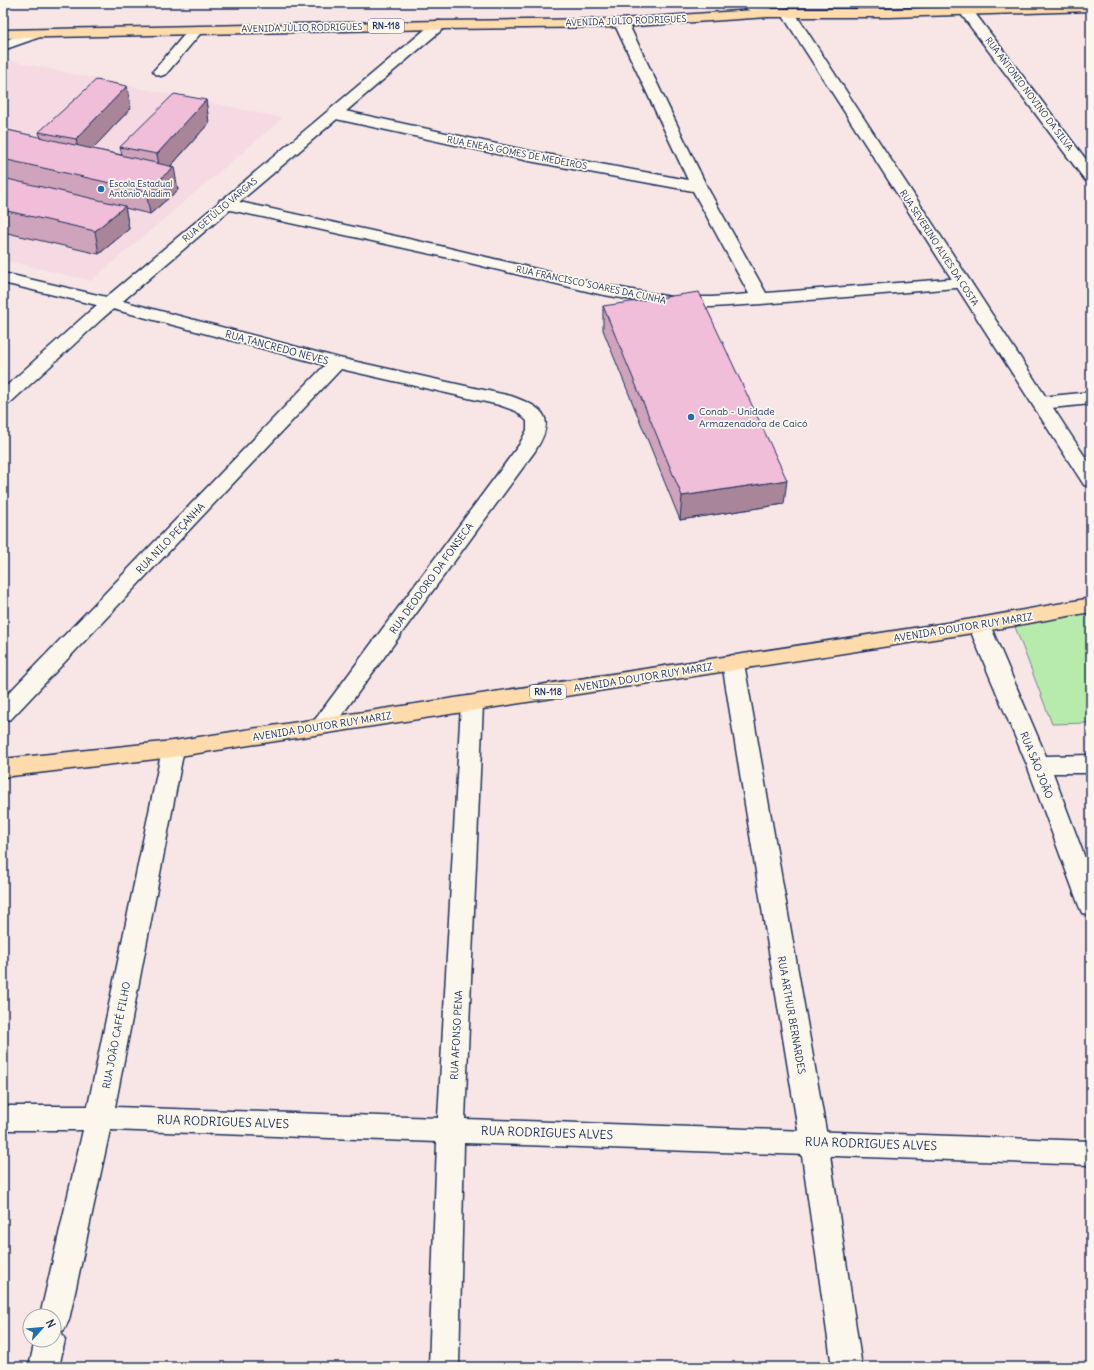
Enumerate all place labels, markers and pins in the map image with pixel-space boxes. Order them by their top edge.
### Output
place label: Escola Estadual Antônio Aladim [109,178,172,199]
marker: Escola Estadual Antônio Aladim [96,184,106,194]
place label: Conab - Unidade Armazenadora de Caicó [699,405,808,430]
marker: Conab - Unidade Armazenadora de Caicó [686,412,696,422]

